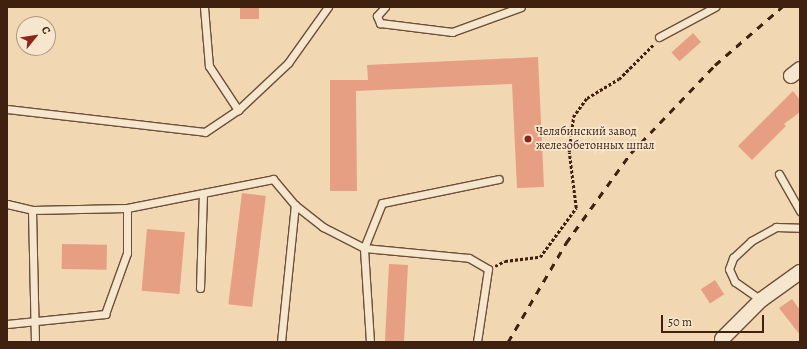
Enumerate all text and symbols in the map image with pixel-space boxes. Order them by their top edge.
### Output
north arrow [16,16,56,56]
text: С [38,24,54,37]
place label: Челябинский завод железобетонных шпал [536,125,654,153]
marker: Челябинский завод железобетонных шпал [523,134,533,144]
scale bar [663,307,766,333]
text: 50 m [668,314,692,330]

